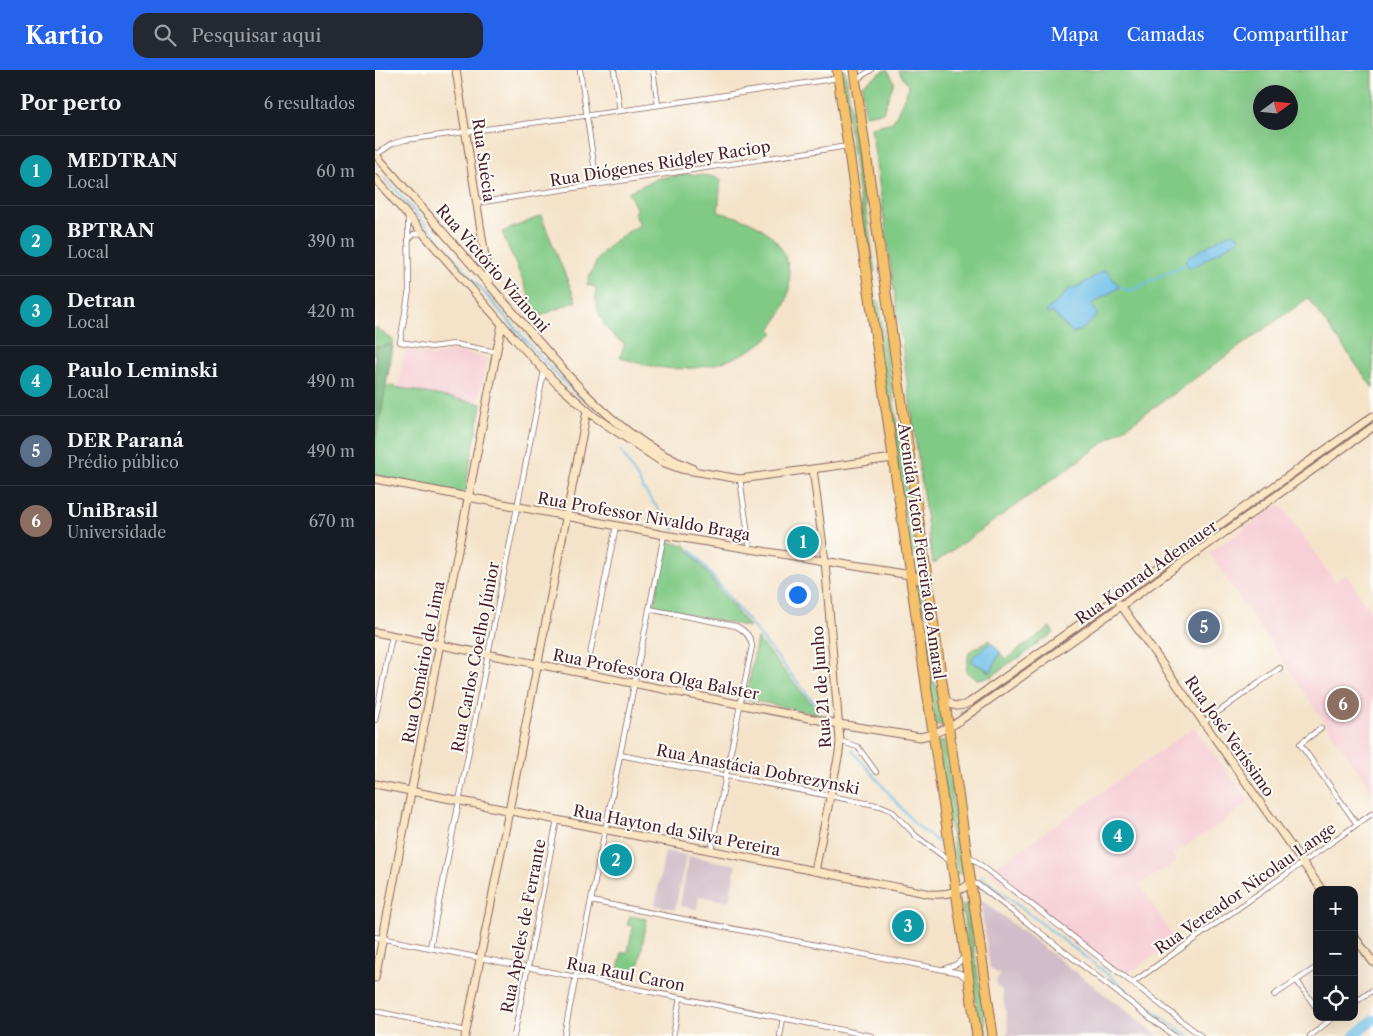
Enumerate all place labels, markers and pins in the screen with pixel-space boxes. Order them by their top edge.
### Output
pin: 1 [787,523,819,561]
pin: 5 [1188,608,1220,646]
pin: 6 [1327,685,1359,723]
pin: 4 [1102,817,1134,855]
pin: 2 [600,841,632,879]
pin: 3 [892,907,924,945]

